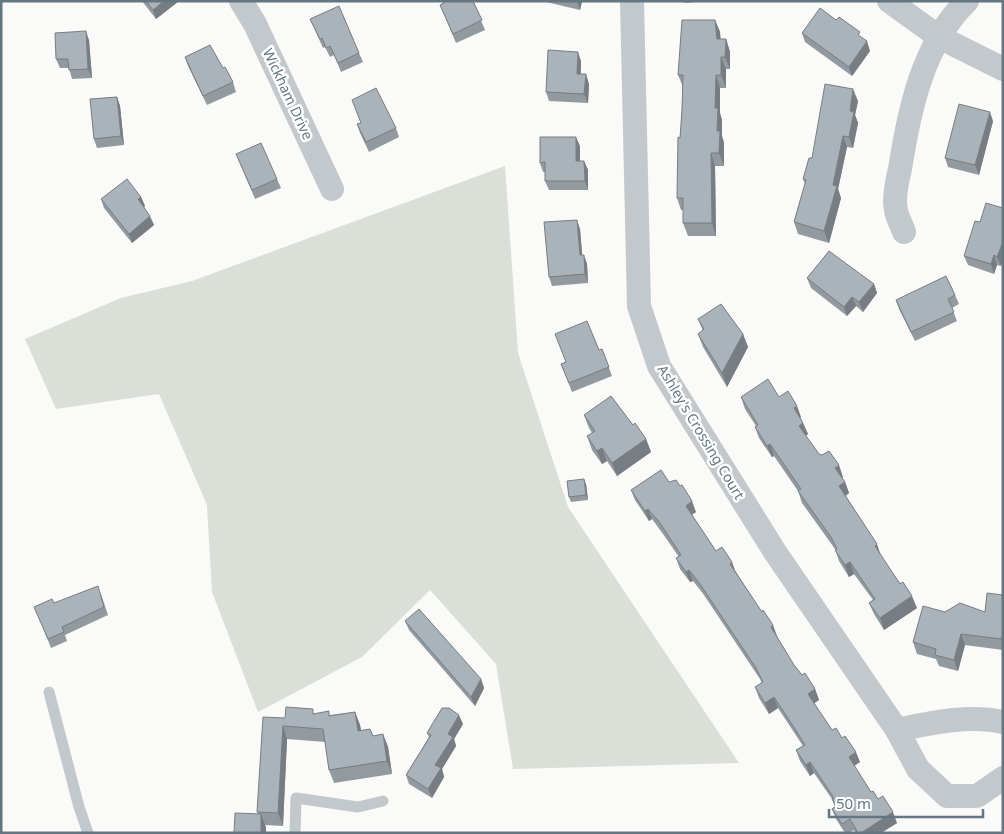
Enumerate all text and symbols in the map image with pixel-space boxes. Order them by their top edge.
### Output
street label: Wickham Drive [259,45,318,143]
street label: Ashley's Crossing Court [654,361,749,503]
scale bar [829,786,983,818]
text: 50 m [836,793,871,813]

